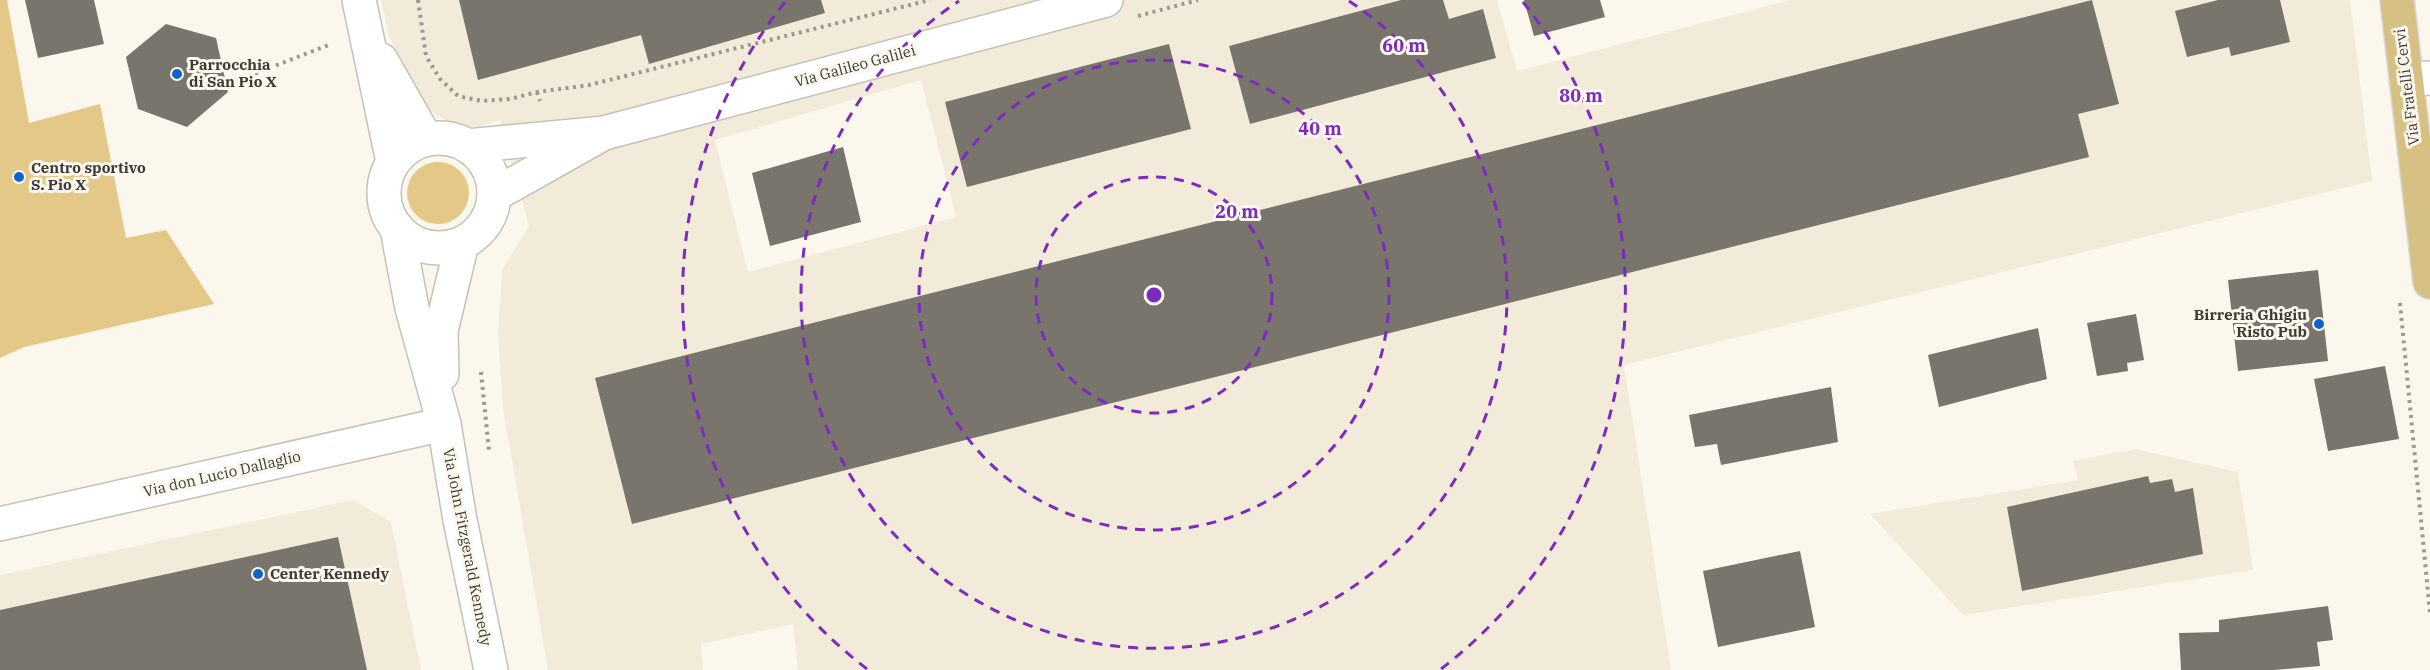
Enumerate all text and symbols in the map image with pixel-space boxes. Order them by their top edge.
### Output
street label: Via Fratelli Cervi [2390,27,2423,147]
text: 60 m [1382,34,1426,57]
street label: Via Galileo Galilei [792,40,918,91]
place label: Parrocchia di San Pio X [189,55,277,91]
marker: Parrocchia di San Pio X [170,67,184,81]
text: 80 m [1559,84,1603,107]
text: 40 m [1298,117,1342,140]
place label: Centro sportivo S. Pio X [31,158,146,194]
marker: Centro sportivo S. Pio X [12,170,26,184]
text: 20 m [1215,200,1259,223]
centre of rings [1144,285,1164,305]
place label: Birreria Ghigiu Risto Pub [2194,305,2307,341]
marker: Birreria Ghigiu Risto Pub [2312,317,2326,331]
street label: Via don Lucio Dallaglio [141,446,302,501]
street label: Via John Fitzgerald Kennedy [439,446,496,647]
place label: Center Kennedy [270,564,390,583]
marker: Center Kennedy [251,567,265,581]

